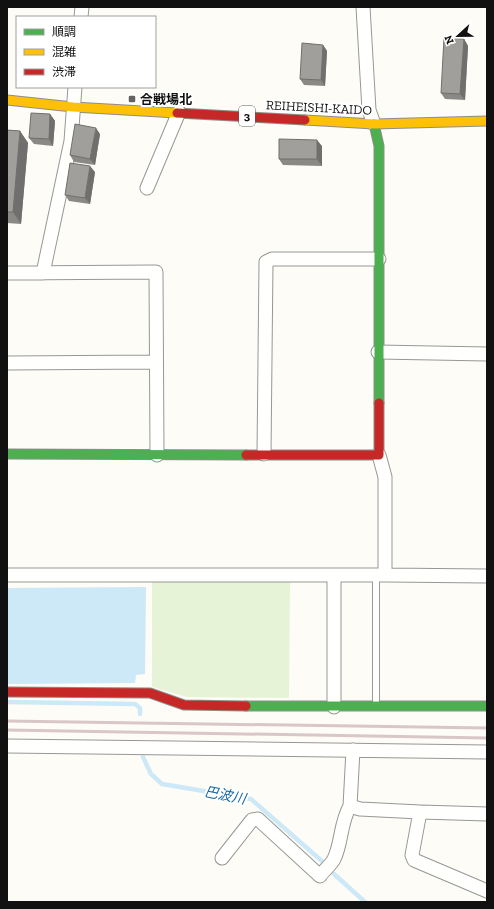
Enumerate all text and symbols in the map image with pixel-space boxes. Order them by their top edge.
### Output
legend [16,16,156,88]
north arrow [438,16,478,56]
text: 順調 [52,25,76,39]
text: N [441,33,457,46]
text: 混雑 [52,45,76,59]
text: 渋滞 [52,65,76,79]
place label: 合戦場北 [140,92,192,107]
marker: 合戦場北 [127,94,137,104]
street label: REIHEISHI-KAIDO [266,97,372,118]
road number: 3 [239,106,255,126]
water label: 巴波川 [203,783,249,808]

